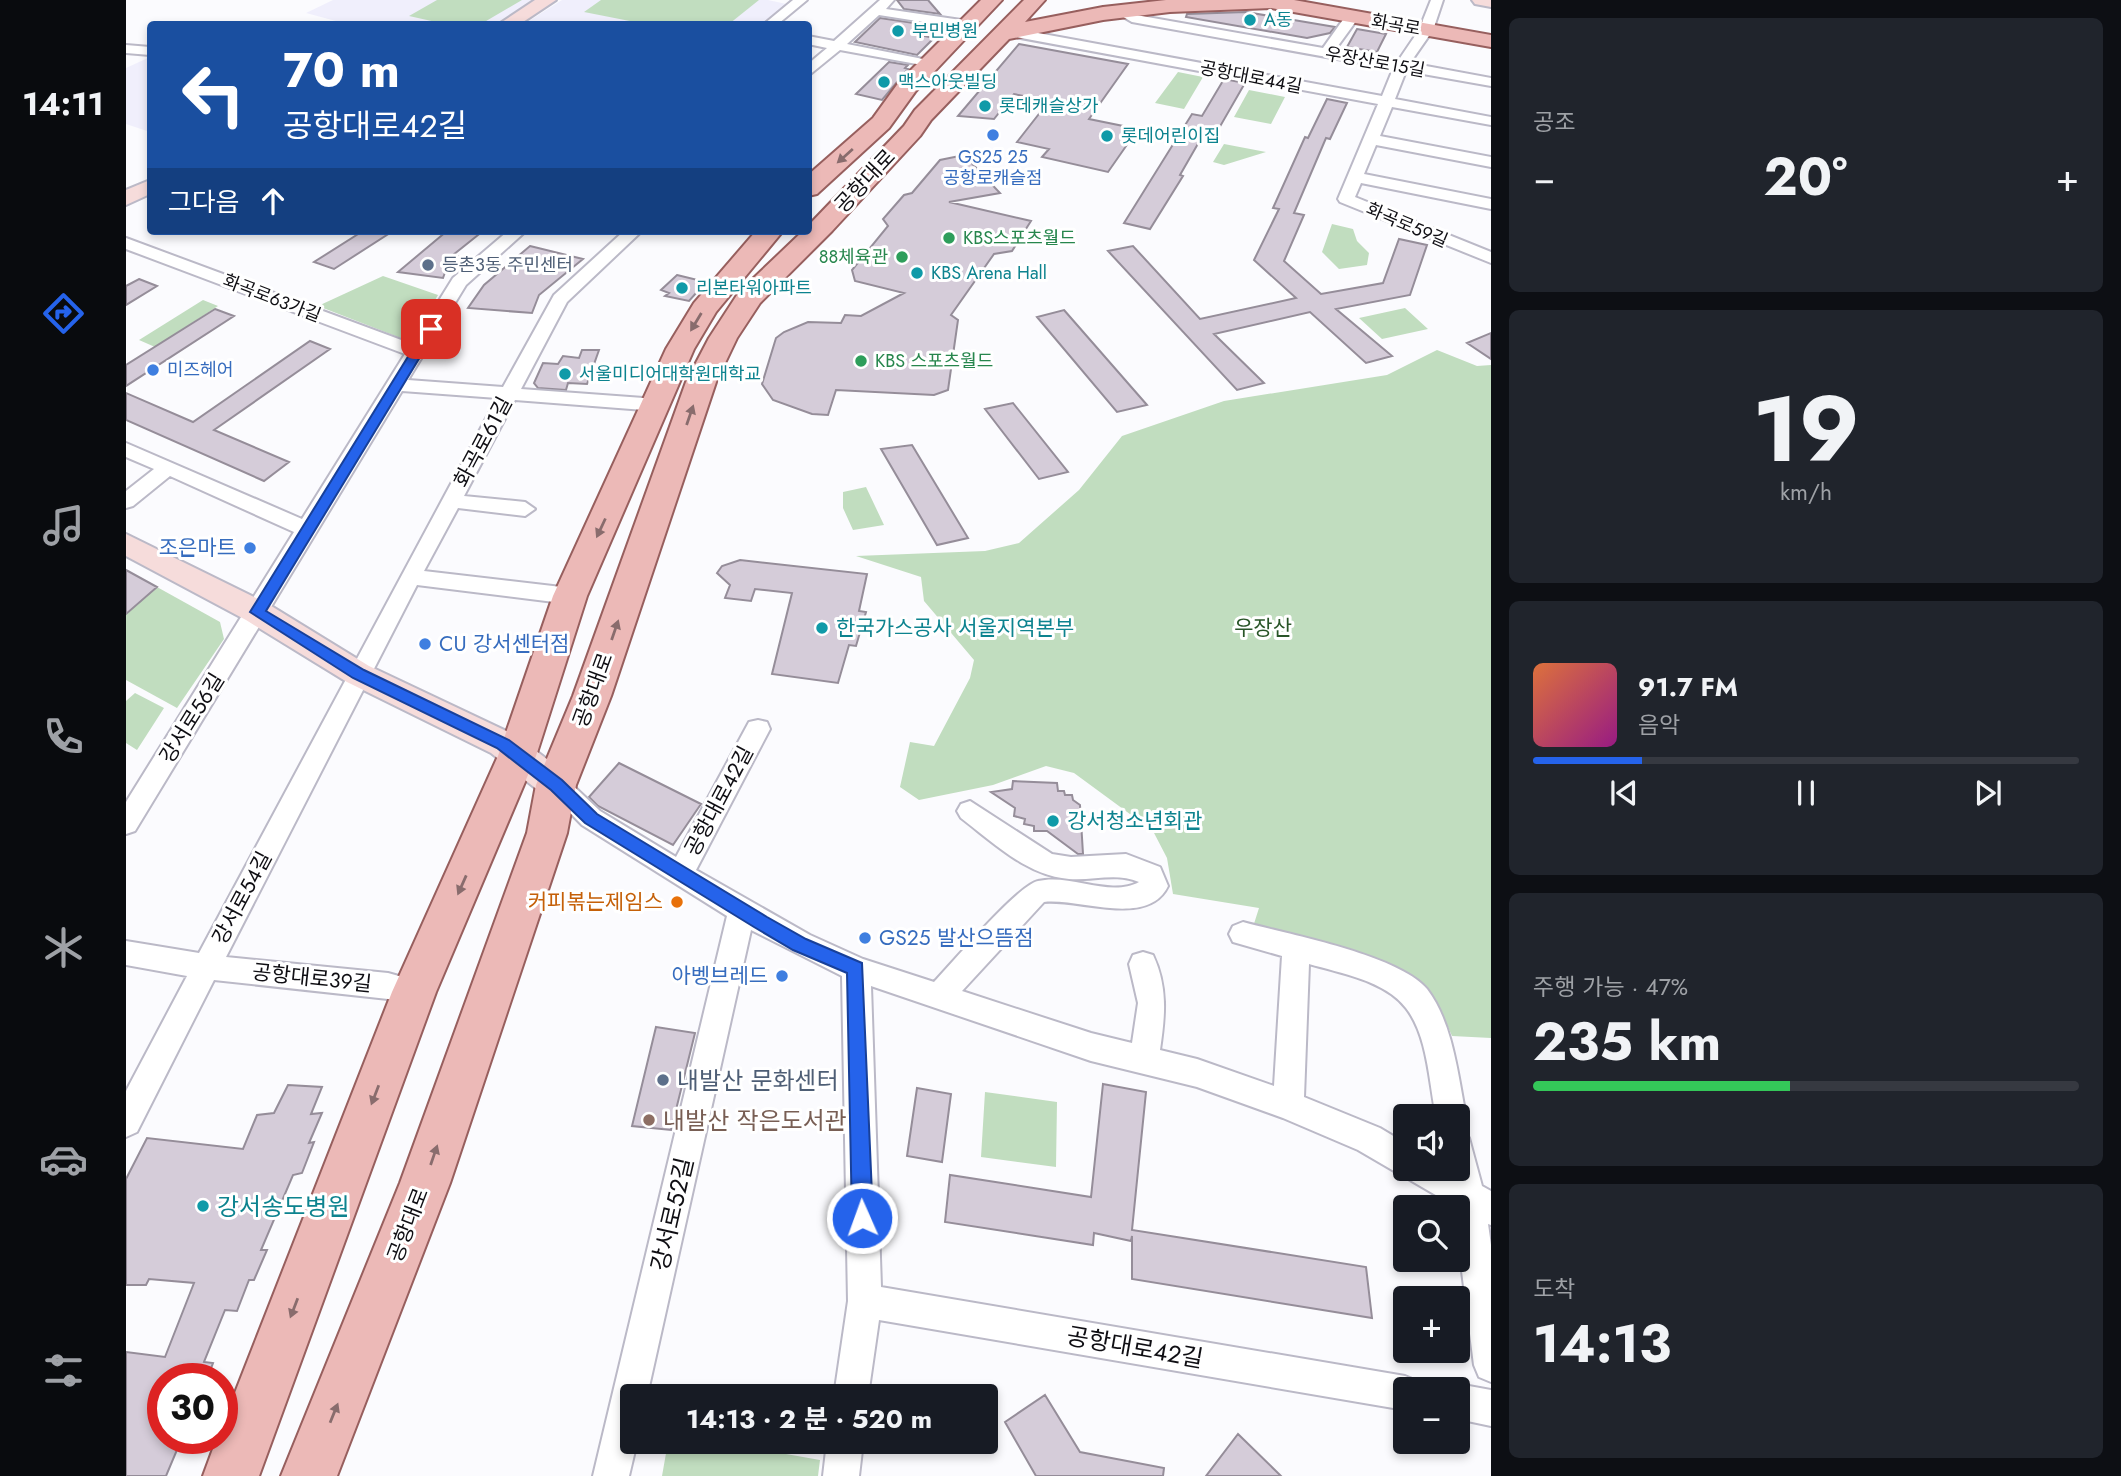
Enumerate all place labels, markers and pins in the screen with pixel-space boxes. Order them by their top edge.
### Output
place label: A동 [1264,7,1292,33]
marker: A동 [1242,12,1258,28]
place label: 부민병원 [912,18,978,44]
marker: 부민병원 [890,23,906,39]
place label: 맥스아웃빌딩 [898,69,997,95]
marker: 맥스아웃빌딩 [876,74,892,90]
place label: 롯데캐슬상가 [999,93,1099,119]
marker: 롯데캐슬상가 [977,98,993,114]
place label: 롯데어린이집 [1121,123,1220,149]
marker: GS25 25 공항로캐슬점 [985,127,1001,143]
marker: 롯데어린이집 [1099,128,1115,144]
place label: GS25 25 공항로캐슬점 [943,144,1043,191]
place label: KBS스포츠월드 [963,225,1076,251]
marker: KBS스포츠월드 [941,230,957,246]
place label: 88체육관 [819,244,888,270]
marker: 88체육관 [894,249,910,265]
place label: 등촌3동 주민센터 [442,252,573,278]
marker: 등촌3동 주민센터 [420,257,436,273]
place label: KBS Arena Hall [931,260,1047,286]
marker: KBS Arena Hall [909,265,925,281]
place label: 리본타워아파트 [696,275,812,301]
marker: 리본타워아파트 [674,280,690,296]
pin [401,299,461,359]
place label: KBS 스포츠월드 [875,348,993,374]
marker: KBS 스포츠월드 [853,353,869,369]
place label: 미즈헤어 [167,357,233,383]
place label: 서울미디어대학원대학교 [579,361,761,387]
marker: 미즈헤어 [145,362,161,378]
marker: 서울미디어대학원대학교 [557,366,573,382]
place label: 조은마트 [159,533,236,563]
marker: 조은마트 [242,540,258,556]
place label: 한국가스공사 서울지역본부 [836,613,1074,643]
marker: 한국가스공사 서울지역본부 [814,620,830,636]
place label: CU 강서센터점 [439,629,569,659]
marker: CU 강서센터점 [417,636,433,652]
place label: 강서청소년회관 [1067,806,1202,836]
marker: 강서청소년회관 [1045,813,1061,829]
place label: 커피볶는제임스 [528,887,663,917]
marker: 커피볶는제임스 [669,894,685,910]
place label: GS25 발산으뜸점 [879,923,1033,953]
marker: GS25 발산으뜸점 [857,930,873,946]
place label: 아벵브레드 [671,961,768,991]
marker: 아벵브레드 [774,968,790,984]
place label: 내발산 문화센터 [677,1063,839,1098]
marker: 내발산 문화센터 [655,1072,671,1088]
place label: 내발산 작은도서관 [663,1103,847,1138]
marker: 내발산 작은도서관 [641,1112,657,1128]
place label: 강서송도병원 [217,1189,349,1224]
marker: 강서송도병원 [195,1198,211,1214]

